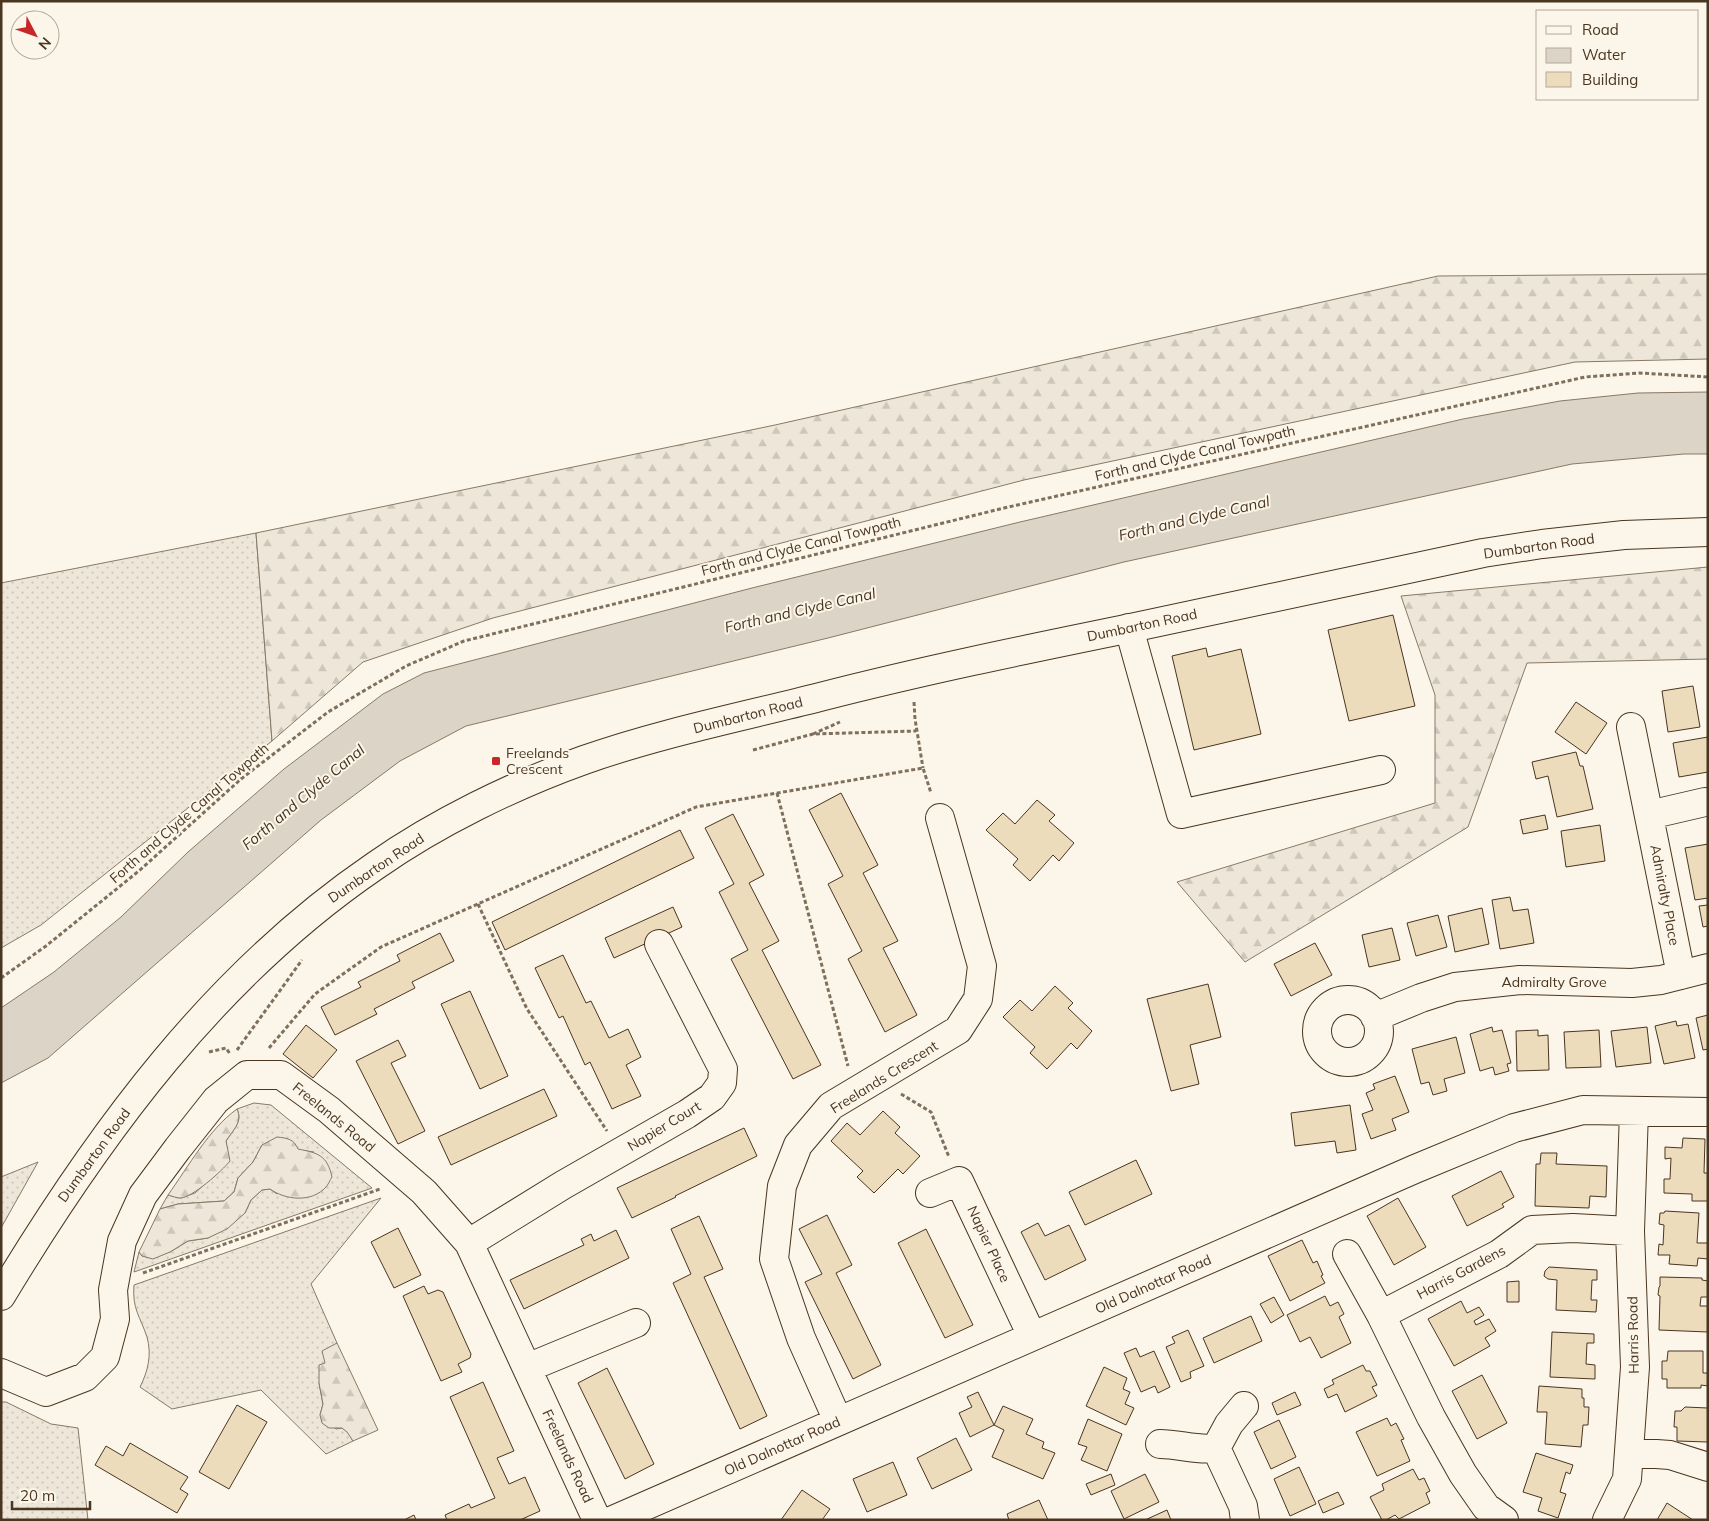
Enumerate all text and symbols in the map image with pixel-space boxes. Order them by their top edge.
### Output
north arrow [10,10,60,60]
legend [1536,10,1699,100]
text: Road [1582,20,1619,39]
text: N [35,34,55,53]
text: Water [1582,45,1626,64]
text: Building [1582,70,1638,89]
street label: Forth and Clyde Canal Towpath [1093,421,1297,485]
water label: Forth and Clyde Canal [1117,491,1272,545]
street label: Forth and Clyde Canal Towpath [699,512,903,580]
street label: Dumbarton Road [1482,529,1596,563]
water label: Forth and Clyde Canal [723,583,878,637]
street label: Dumbarton Road [1085,605,1199,645]
street label: Dumbarton Road [691,693,805,737]
street label: Forth and Clyde Canal Towpath [106,739,272,887]
water label: Forth and Clyde Canal [238,740,369,854]
place label: Freelands Crescent [506,744,569,778]
marker: Freelands Crescent [490,755,502,767]
street label: Dumbarton Road [325,829,427,907]
street label: Admiralty Place [1646,843,1684,947]
street label: Admiralty Grove [1501,973,1607,991]
street label: Freelands Crescent [827,1037,941,1117]
street label: Freelands Road [289,1078,379,1156]
street label: Napier Court [624,1097,704,1155]
street label: Dumbarton Road [54,1104,134,1206]
street label: Napier Place [963,1203,1015,1285]
street label: Harris Gardens [1414,1241,1509,1303]
street label: Old Dalnottar Road [1092,1250,1214,1318]
street label: Harris Road [1623,1296,1643,1374]
street label: Freelands Road [538,1406,598,1506]
street label: Old Dalnottar Road [721,1412,843,1480]
scale bar [12,1478,90,1510]
text: 20 m [20,1486,55,1505]

